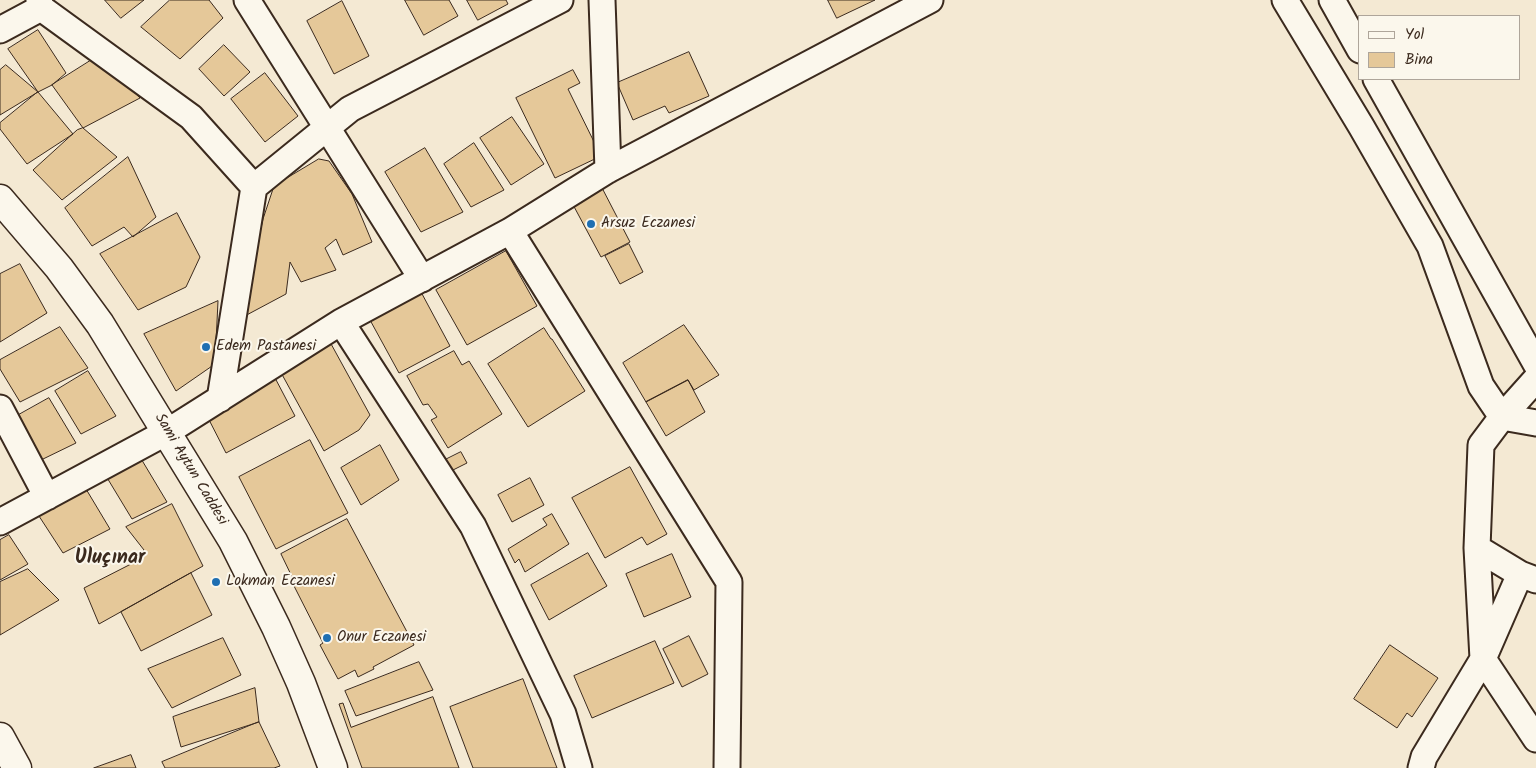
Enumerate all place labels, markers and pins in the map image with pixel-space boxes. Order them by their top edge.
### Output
place label: Arsuz Eczanesi [601,215,695,233]
marker: Arsuz Eczanesi [585,218,597,230]
place label: Edem Pastanesi [216,338,316,356]
marker: Edem Pastanesi [200,341,212,353]
place label: Lokman Eczanesi [226,573,335,591]
marker: Lokman Eczanesi [210,576,222,588]
place label: Onur Eczanesi [337,629,426,647]
marker: Onur Eczanesi [321,632,333,644]

